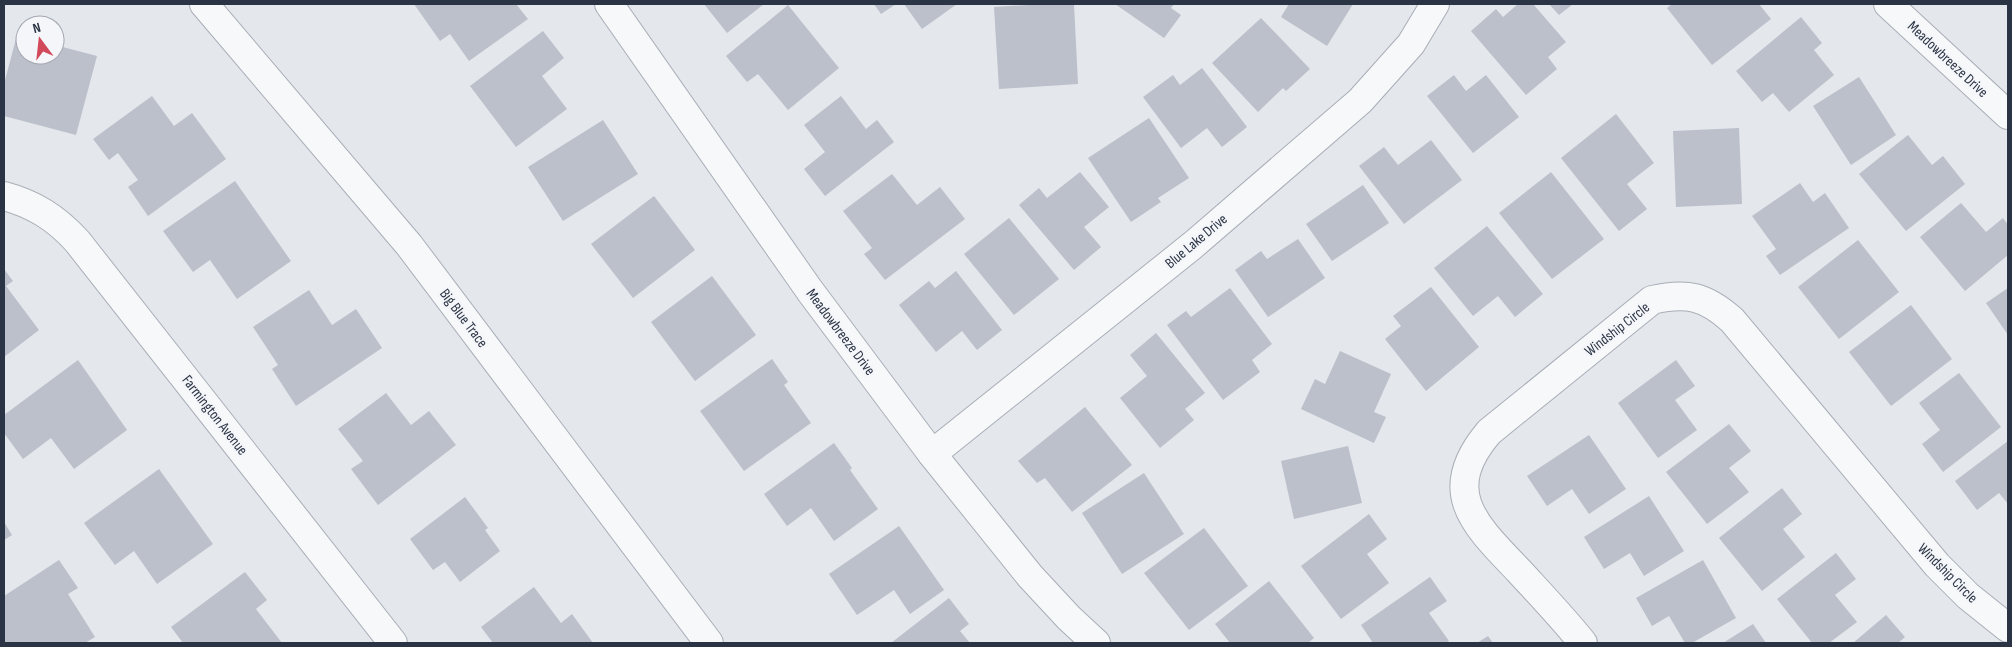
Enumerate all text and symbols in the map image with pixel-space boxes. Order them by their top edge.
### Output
north arrow [15,15,65,65]
street label: Meadowbreeze Drive [1903,17,1992,102]
text: N [31,19,43,37]
street label: Blue Lake Drive [1161,210,1231,273]
street label: Big Blue Trace [435,285,492,351]
street label: Meadowbreeze Drive [802,285,879,379]
street label: Windship Circle [1581,298,1654,361]
street label: Farmington Avenue [177,371,252,459]
street label: Windship Circle [1914,539,1982,607]

